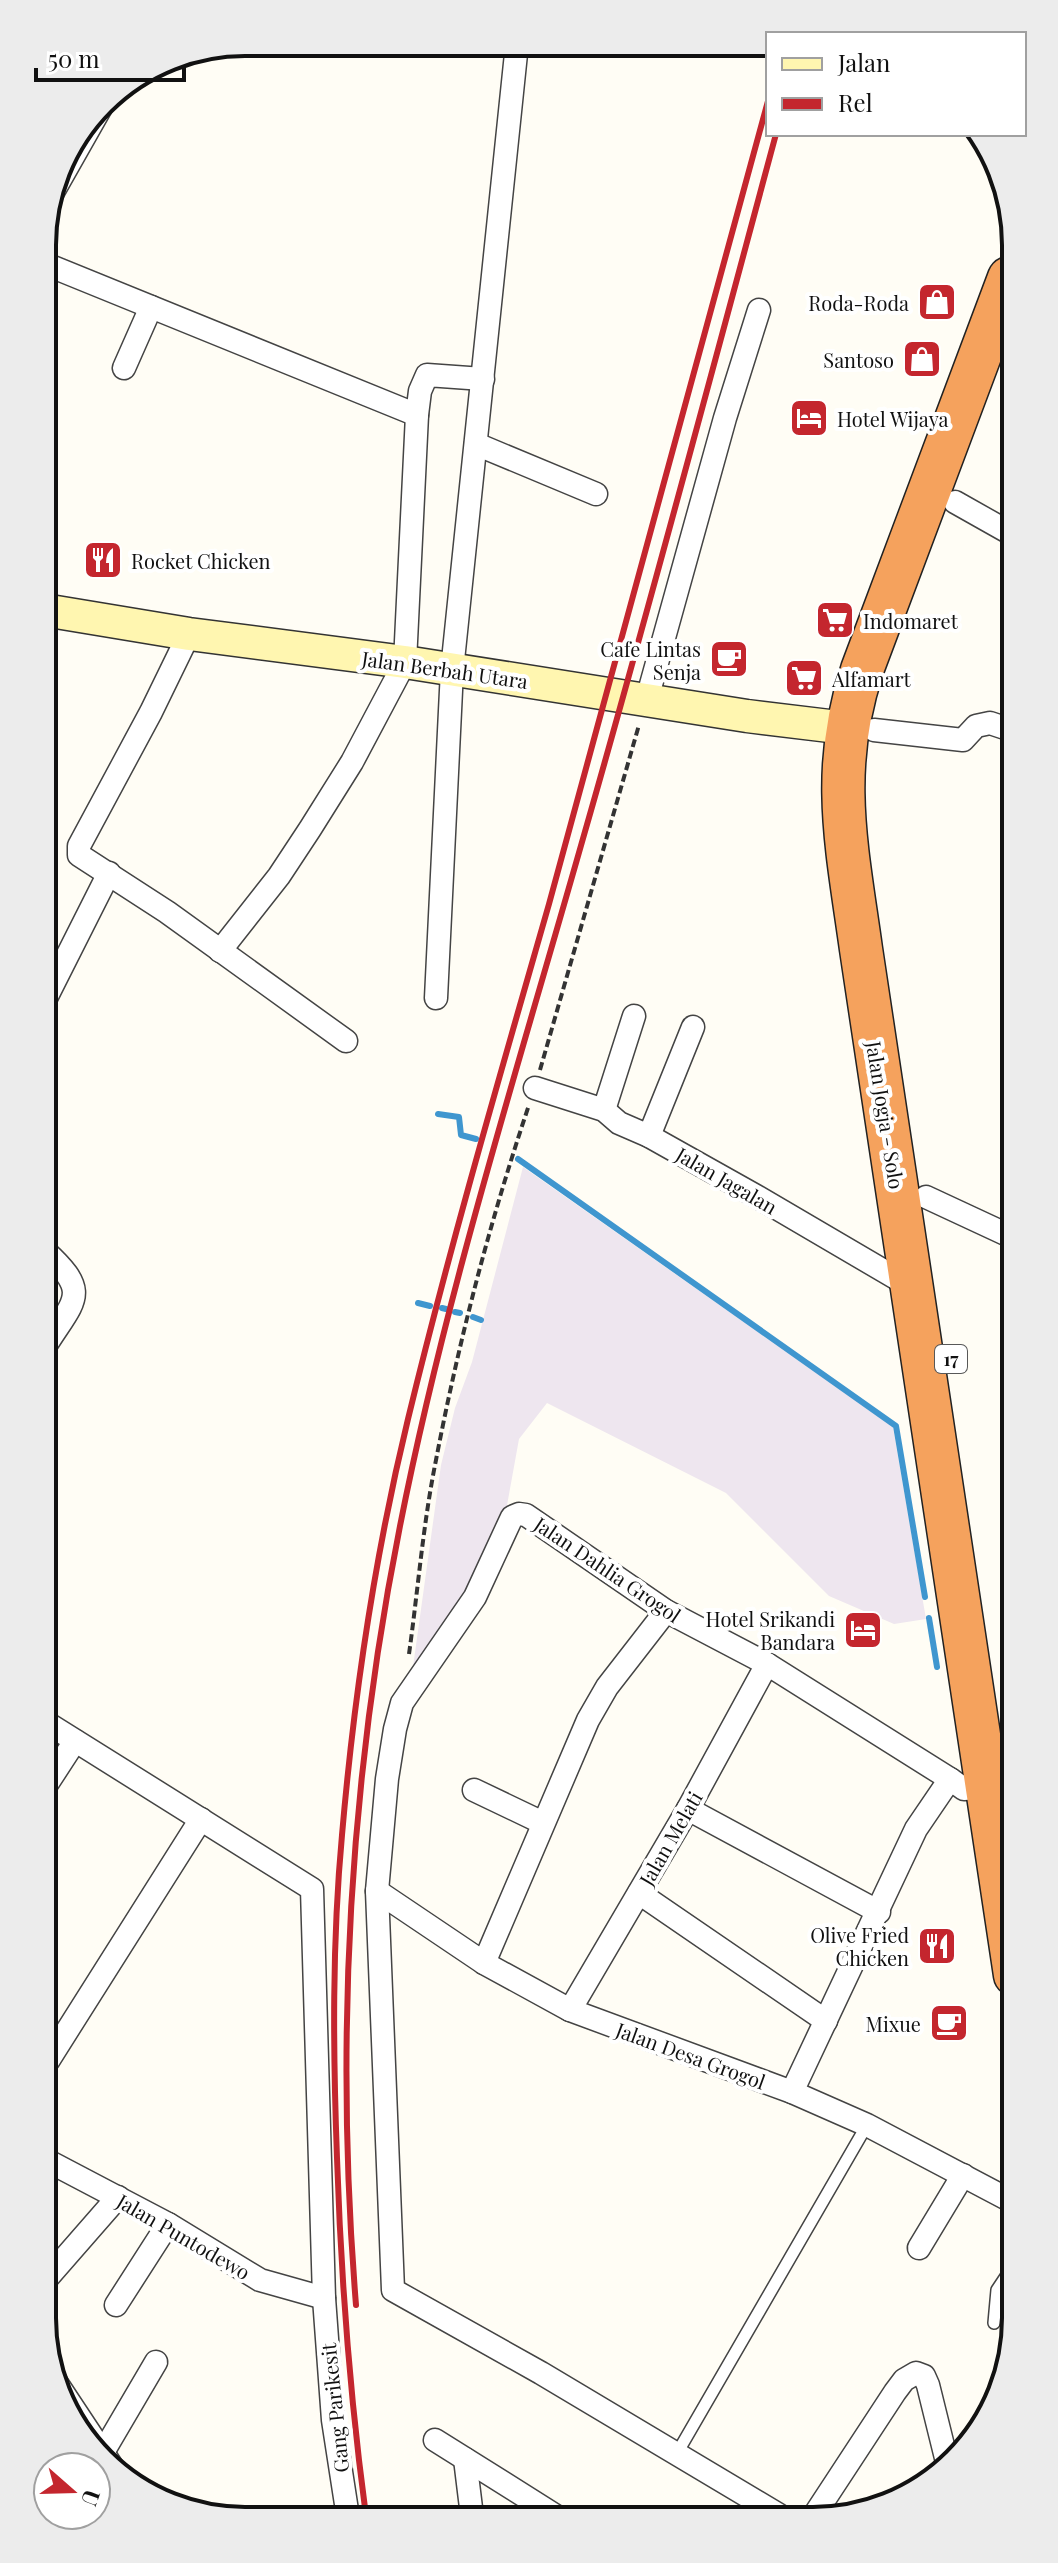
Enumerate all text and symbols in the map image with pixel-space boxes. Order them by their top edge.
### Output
scale bar [36,32,184,82]
legend [766,32,1026,136]
text: 50 m [48,42,100,74]
text: Jalan [837,46,890,78]
text: Rel [838,86,873,118]
shop icon: Roda-Roda [916,281,958,323]
place label: Roda-Roda [808,289,909,316]
shop icon: Santoso [901,338,943,380]
place label: Santoso [823,346,894,373]
hotel icon: Hotel Wijaya [788,397,830,439]
place label: Hotel Wijaya [837,405,949,432]
restaurant icon: Rocket Chicken [82,539,124,581]
place label: Rocket Chicken [131,547,271,574]
supermarket icon: Indomaret [814,599,856,641]
place label: Indomaret [863,607,959,634]
place label: Cafe Lintas Senja [600,635,701,685]
cafe icon: Cafe Lintas Senja [708,638,750,680]
street label: Jalan Berbah Utara [359,644,530,694]
supermarket icon: Alfamart [783,657,825,699]
place label: Alfamart [831,665,912,692]
street label: Jalan Jogja - Solo [861,1038,911,1191]
street label: Jalan Jagalan [671,1140,783,1220]
road number: 17 [935,1345,967,1373]
street label: Jalan Dahlia Grogol [529,1509,687,1628]
place label: Hotel Srikandi Bandara [706,1605,835,1655]
hotel icon: Hotel Srikandi Bandara [842,1609,884,1651]
street label: Jalan Melati [632,1786,708,1891]
place label: Olive Fried Chicken [810,1921,909,1971]
restaurant icon: Olive Fried Chicken [916,1925,958,1967]
cafe icon: Mixue [928,2002,970,2044]
place label: Mixue [866,2010,921,2037]
street label: Jalan Desa Grogol [612,2015,770,2095]
street label: Jalan Puntodewo [112,2186,256,2285]
street label: Gang Parikesit [314,2341,354,2474]
north arrow [32,2451,112,2531]
text: U [75,2486,108,2510]

